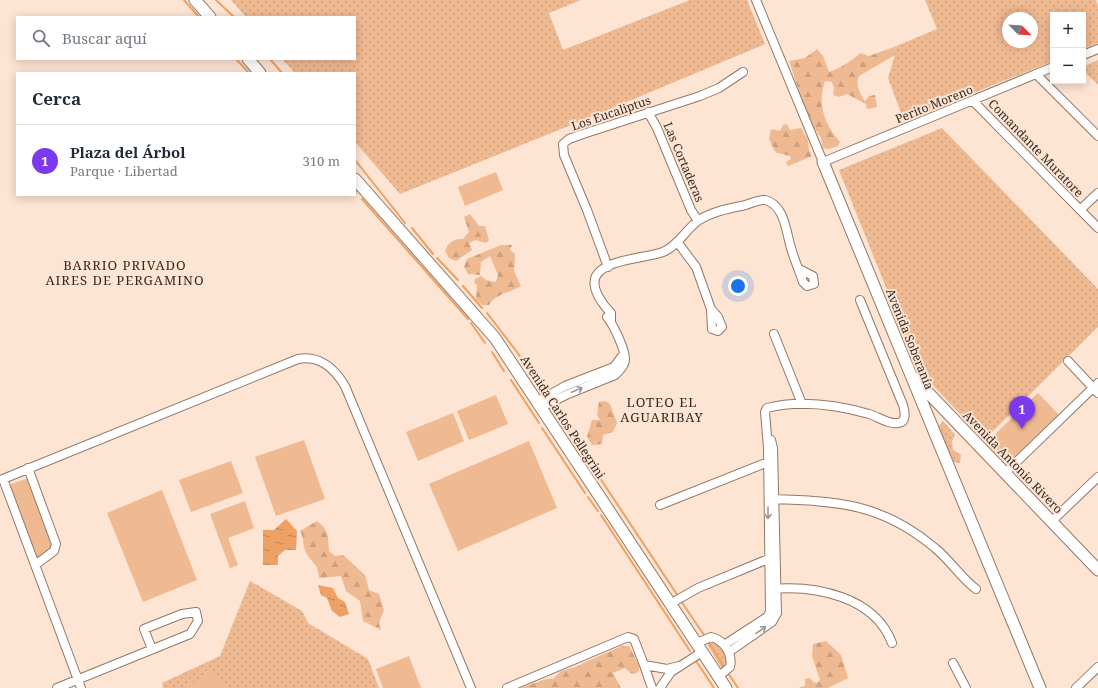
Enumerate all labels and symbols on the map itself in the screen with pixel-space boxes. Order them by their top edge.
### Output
north arrow [1002,12,1038,48]
street label: Perito Moreno [893,81,975,127]
street label: Los Eucaliptus [569,91,653,135]
street label: Comandante Muratore [985,95,1087,201]
street label: Las Cortaderas [660,120,708,204]
district label: BARRIO PRIVADO AIRES DE PERGAMINO [45,256,205,289]
your location [728,276,748,296]
street label: Avenida Soberanía [882,286,938,392]
street label: Avenida Carlos Pellegrini [517,352,609,482]
one-way arrow [571,386,583,394]
district label: LOTEO EL AGUARIBAY [620,393,704,426]
pin: 1 [1009,396,1035,429]
street label: Avenida Antonio Rivero [959,407,1067,517]
one-way arrow [764,506,772,519]
one-way arrow [755,626,766,634]

